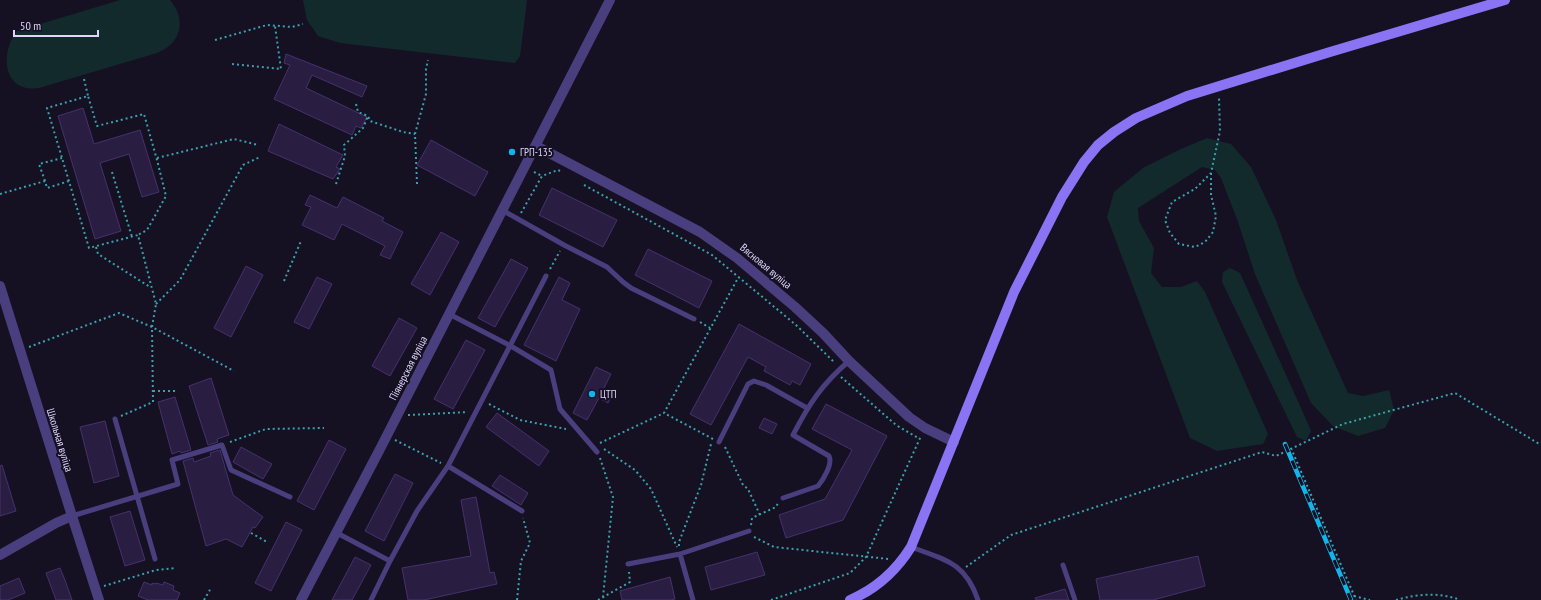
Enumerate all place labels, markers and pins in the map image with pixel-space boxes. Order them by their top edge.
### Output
place label: ГРП-135 [520,145,553,159]
marker: ГРП-135 [507,147,517,157]
place label: ЦТП [600,387,617,401]
marker: ЦТП [587,389,597,399]

